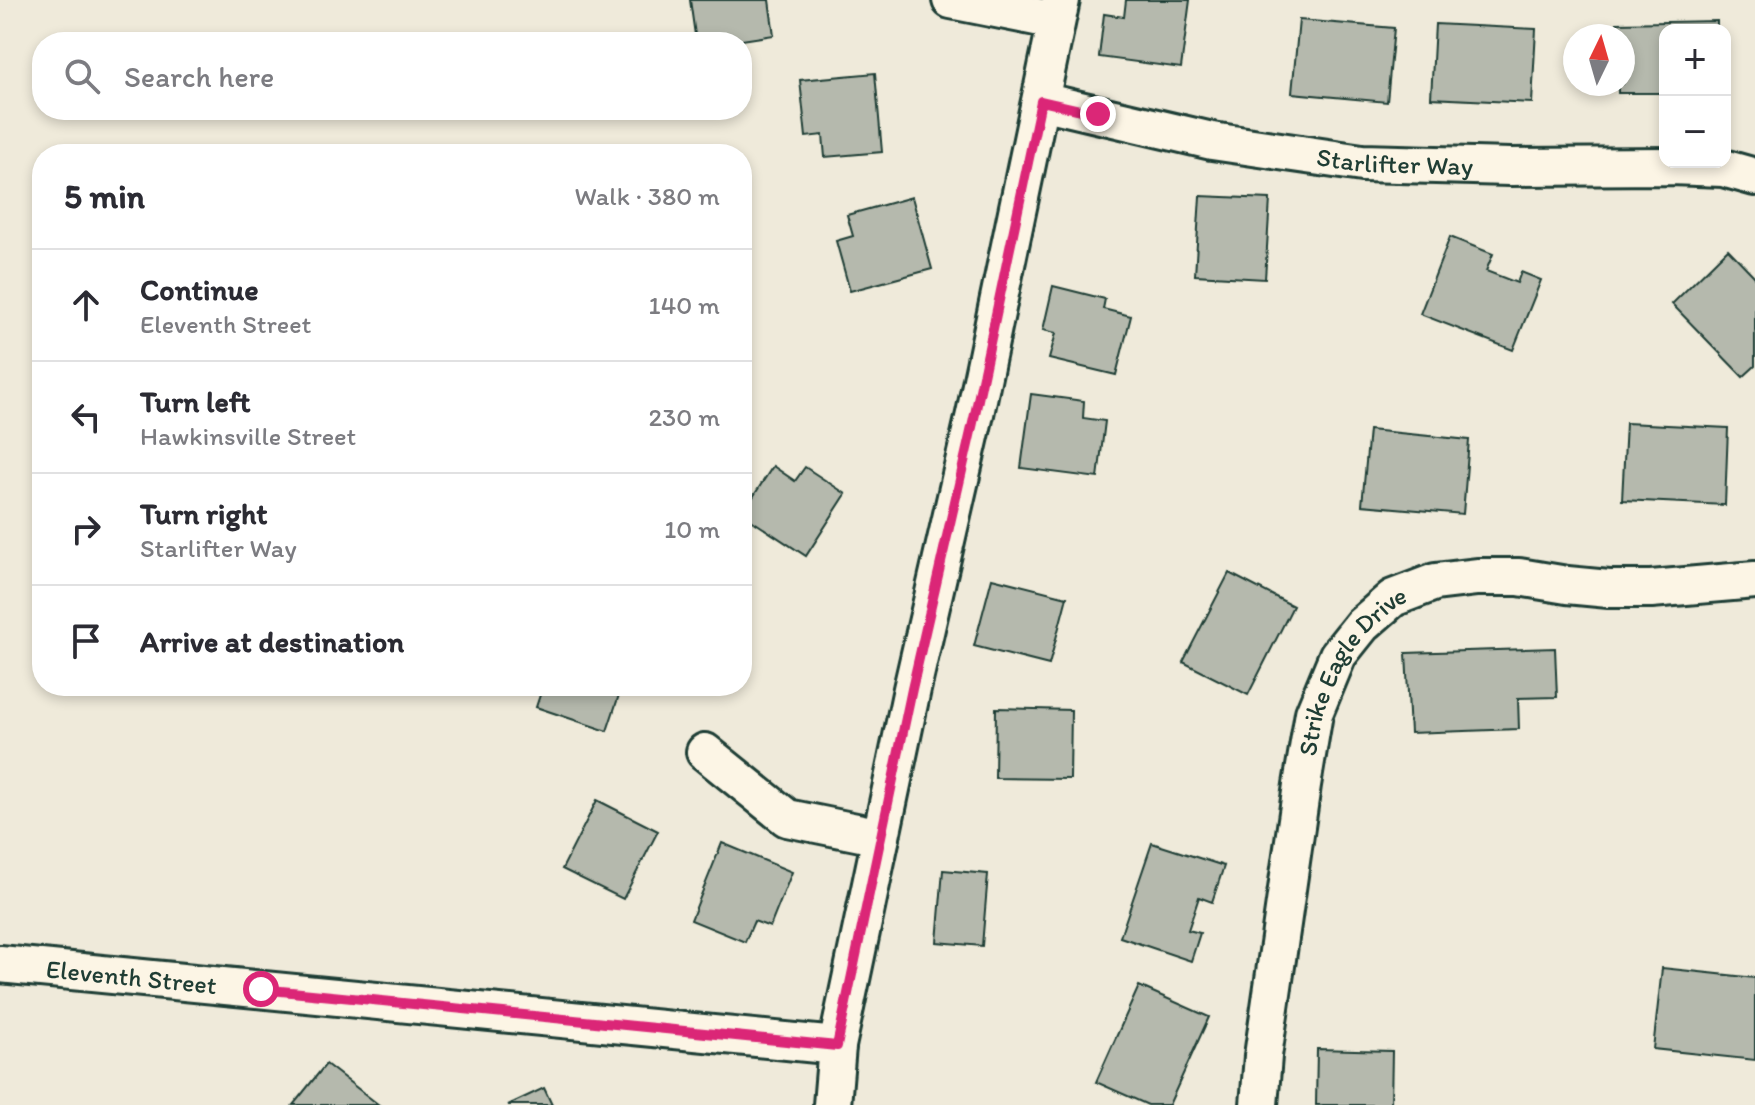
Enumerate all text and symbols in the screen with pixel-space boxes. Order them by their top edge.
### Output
north arrow [1563,24,1635,96]
map controls [1659,24,1731,168]
button: + [1659,24,1731,96]
search box [32,32,752,120]
icon: search [60,54,104,98]
text: Search here [124,58,274,95]
route end [1080,96,1116,132]
button: − [1659,96,1731,168]
street label: Starlifter Way [1315,141,1474,182]
text: 5 min [64,176,145,217]
text: Walk · 380 m [574,180,720,212]
text: Continue [140,271,259,308]
icon: ahead [64,283,108,327]
text: 140 m [649,289,720,321]
text: Eleventh Street [140,308,311,340]
text: Turn left [140,383,251,420]
icon: left [64,395,108,439]
text: 230 m [648,401,720,433]
text: Hawkinsville Street [140,420,356,452]
text: Turn right [140,495,268,532]
icon: right [64,507,108,551]
text: 10 m [664,513,720,545]
text: Starlifter Way [140,532,297,564]
street label: Strike Eagle Drive [1291,578,1411,758]
icon: arrive [64,619,108,663]
text: Arrive at destination [140,623,404,660]
street label: Eleventh Street [44,953,219,1001]
route start [243,971,279,1007]

